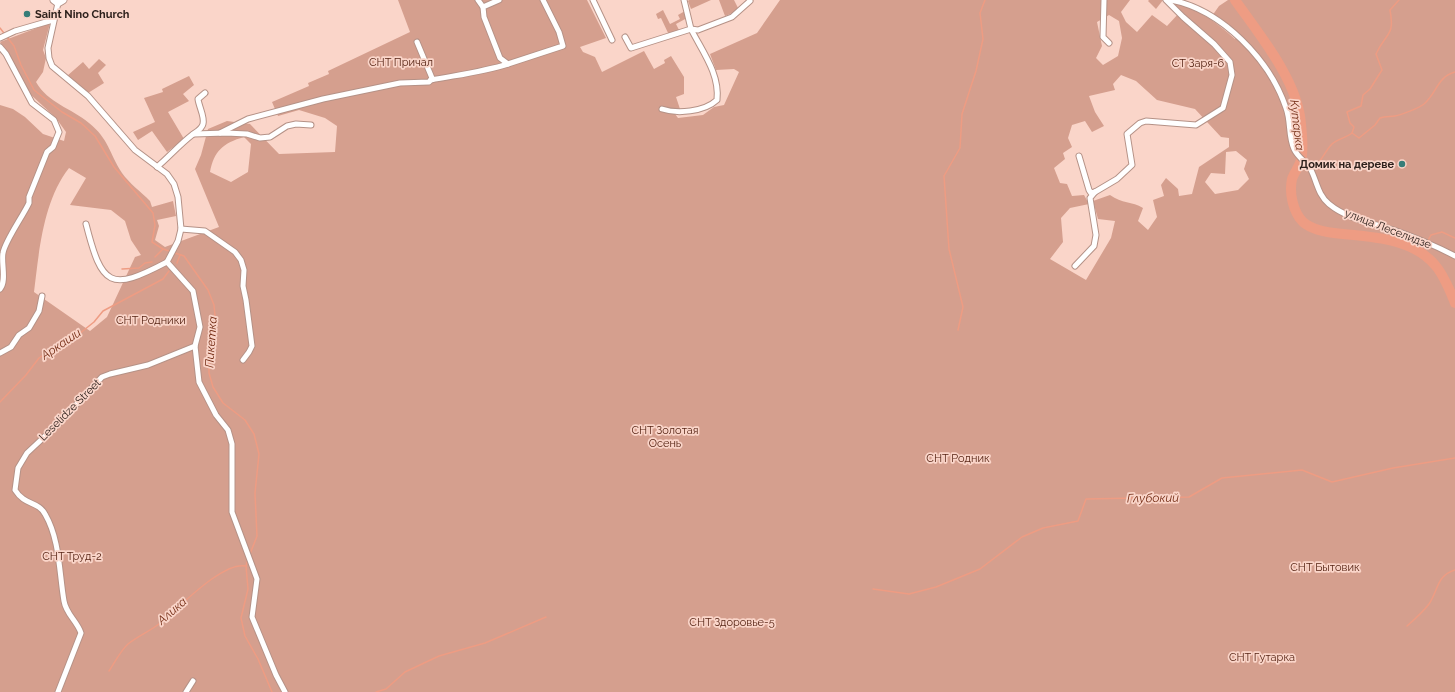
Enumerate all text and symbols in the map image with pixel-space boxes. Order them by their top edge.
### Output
place label: Saint Nino Church [35,8,130,21]
marker: Saint Nino Church [22,9,32,19]
park label: СНТ Причал [369,56,433,69]
park label: СТ Заря-6 [1172,57,1225,70]
water label: Кутарка [1287,99,1307,151]
place label: Домик на дереве [1299,158,1394,171]
marker: Домик на дереве [1397,159,1407,169]
street label: улица Леселидзе [1343,207,1434,252]
park label: СНТ Родники [116,314,186,327]
water label: Пикетка [202,316,220,368]
water label: Аркаши [37,325,84,363]
street label: Leselidze Street [36,376,104,444]
park label: СНТ Золотая Осень [631,424,699,450]
park label: СНТ Родник [926,452,990,465]
water label: Глубокий [1127,491,1179,505]
park label: СНТ Труд-2 [42,550,102,563]
park label: СНТ Бытовик [1290,561,1360,574]
water label: Алика [154,595,189,628]
park label: СНТ Здоровье-5 [689,616,775,629]
park label: СНТ Гутарка [1229,651,1295,664]

